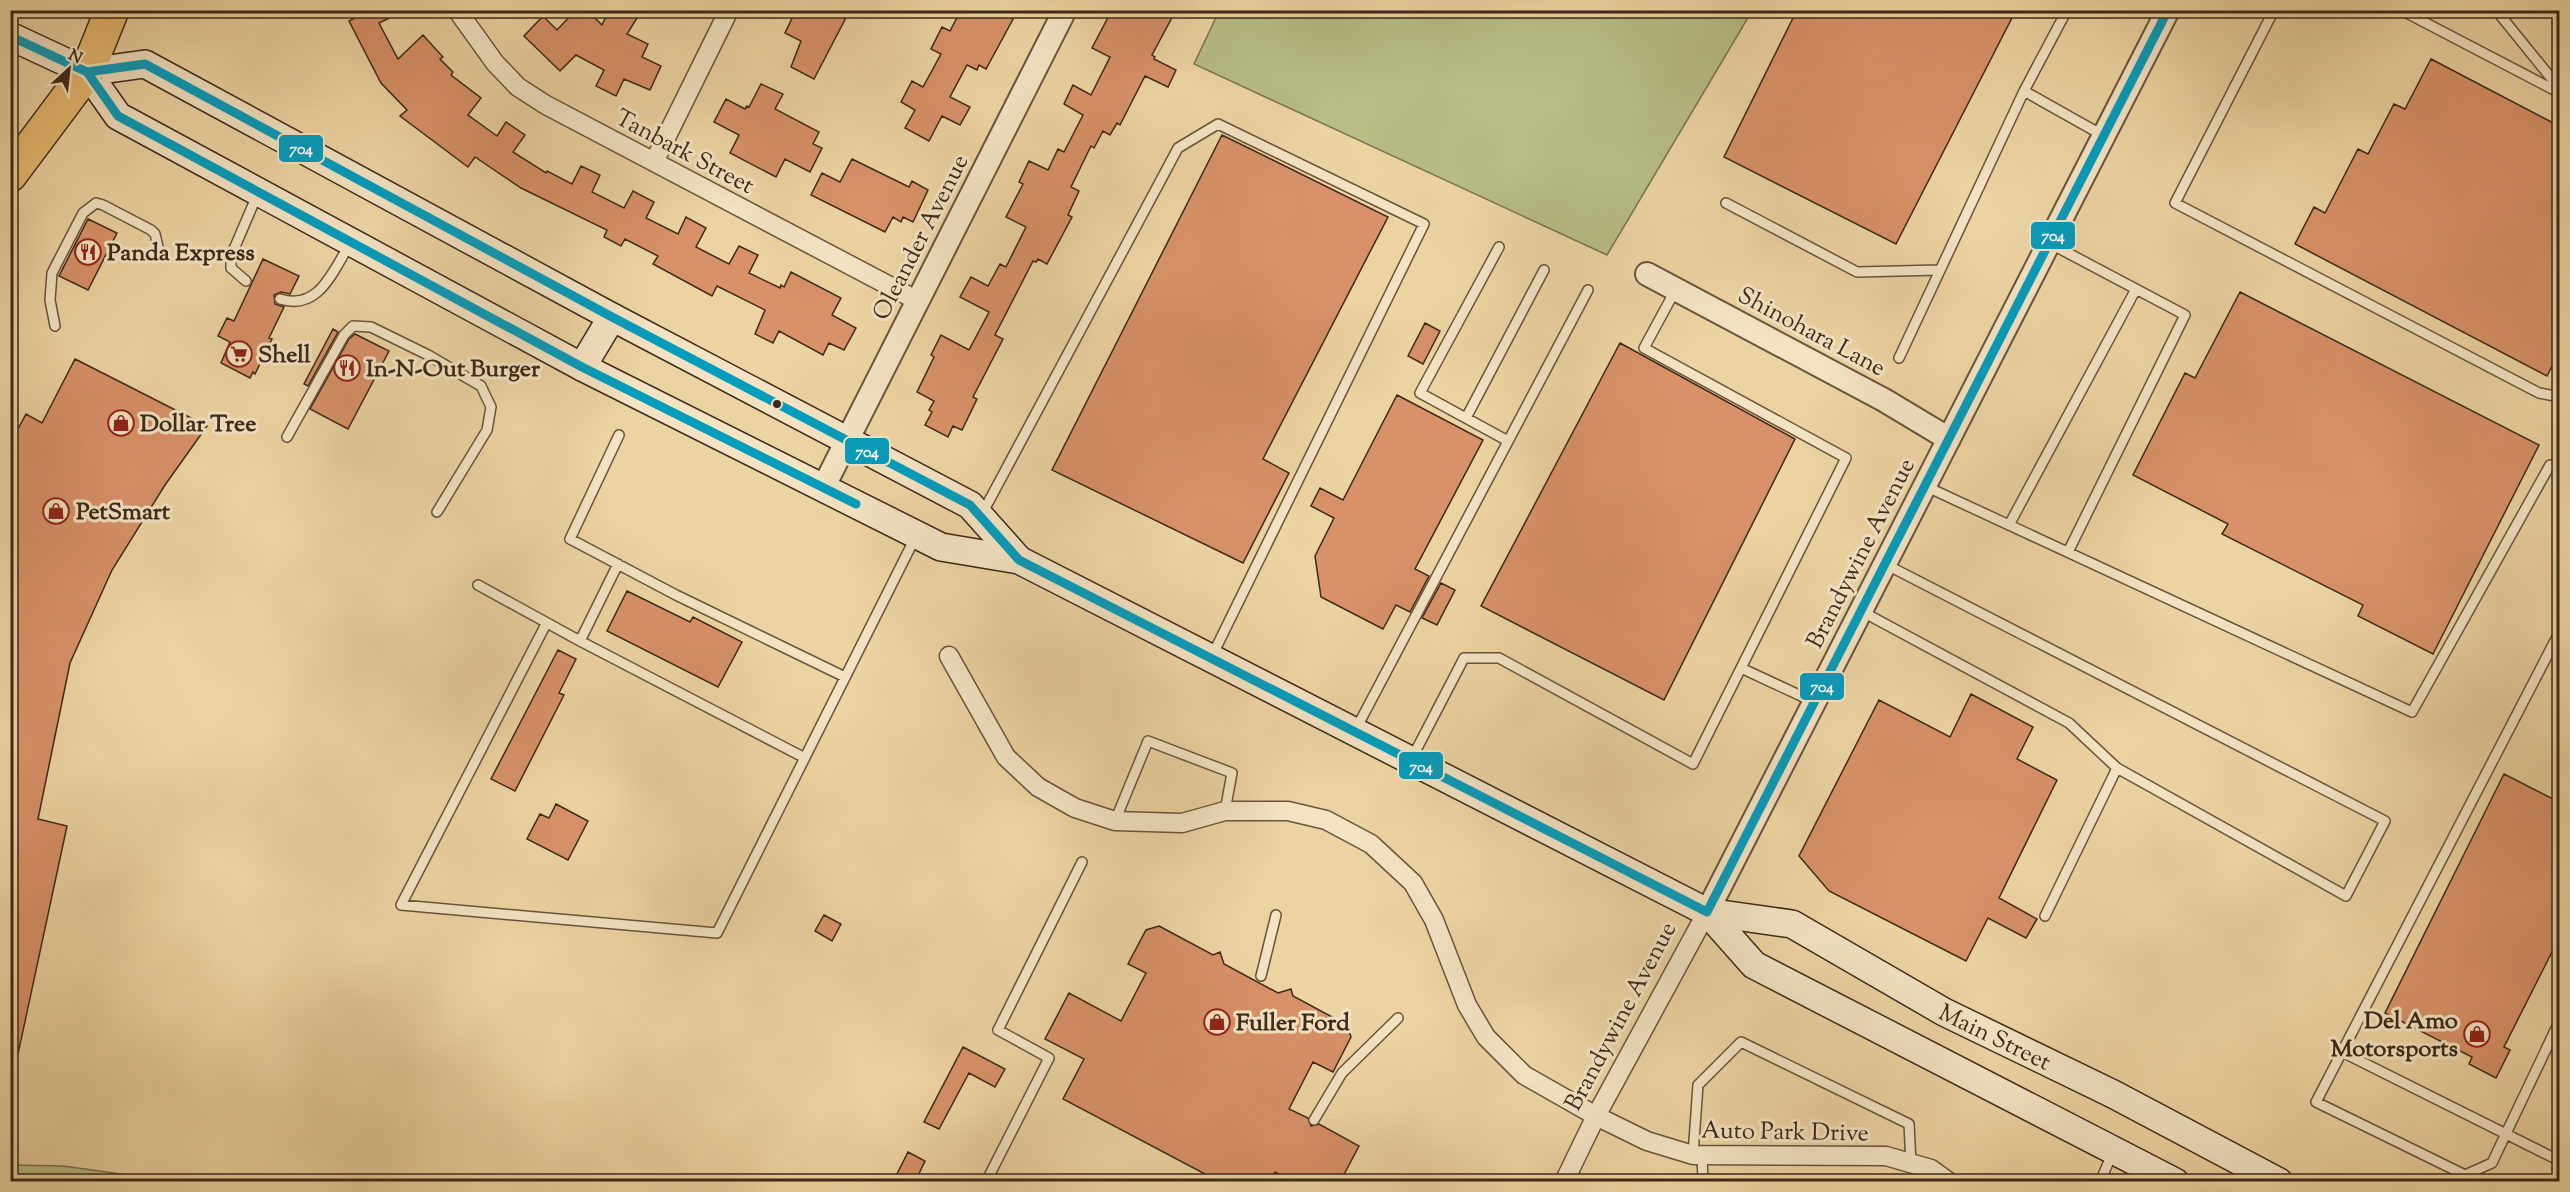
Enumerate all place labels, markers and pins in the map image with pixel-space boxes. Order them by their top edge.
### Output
restaurant icon: Panda Express [73,237,103,267]
place label: Panda Express [107,237,255,271]
supermarket icon: Shell [224,339,254,369]
place label: Shell [258,339,311,373]
restaurant icon: In-N-Out Burger [332,353,362,383]
place label: In-N-Out Burger [366,353,541,387]
unlabelled marker [771,398,783,410]
shop icon: Dollar Tree [106,408,136,438]
place label: Dollar Tree [140,408,256,442]
shop icon: PetSmart [41,496,71,526]
place label: PetSmart [76,496,171,530]
place label: Del Amo Motorsports [2330,1005,2458,1067]
shop icon: Fuller Ford [1202,1007,1232,1037]
place label: Fuller Ford [1236,1007,1350,1041]
shop icon: Del Amo Motorsports [2462,1019,2492,1049]

